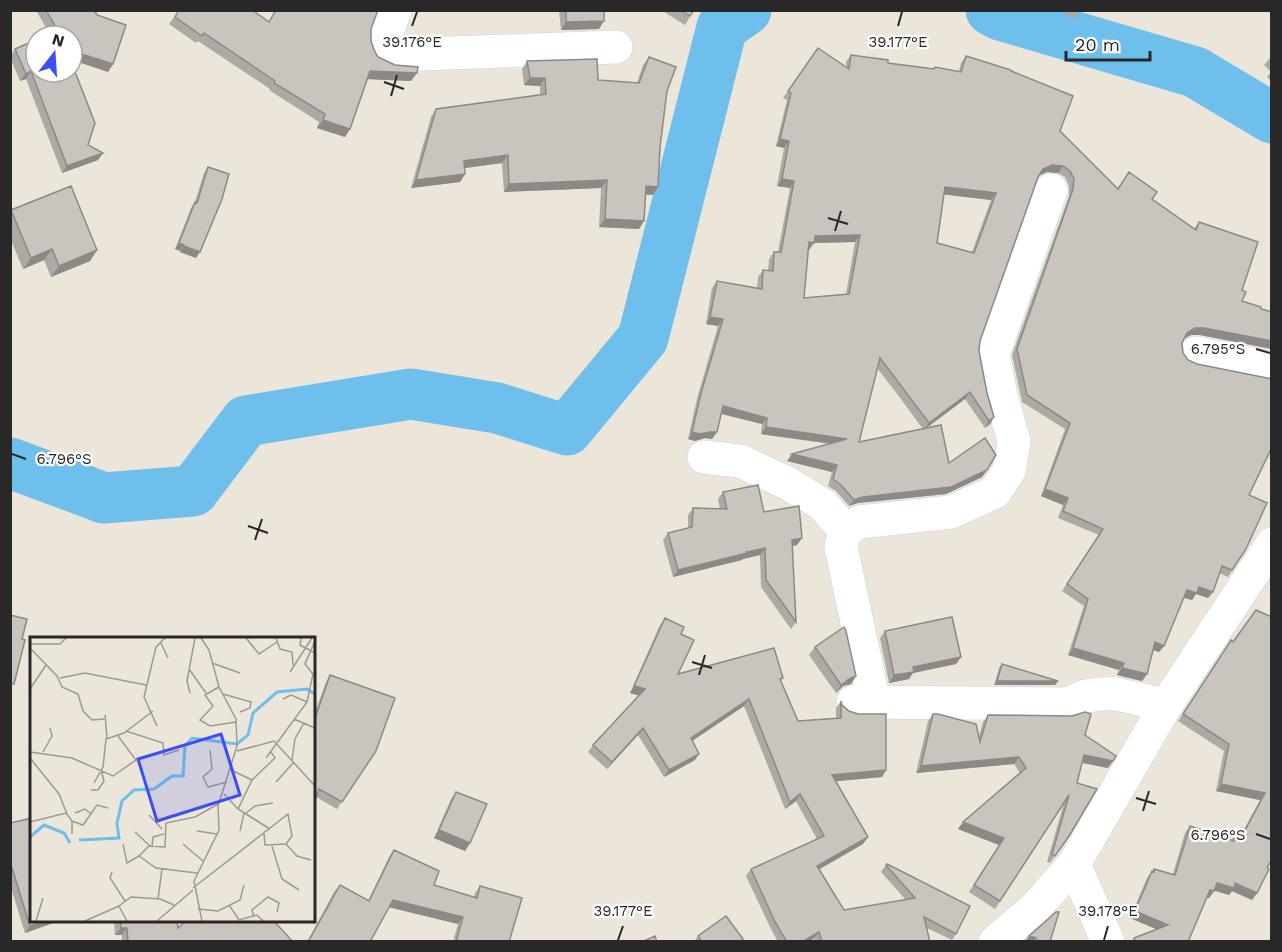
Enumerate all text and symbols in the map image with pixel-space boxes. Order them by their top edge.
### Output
north arrow [24,24,84,84]
scale bar [1066,24,1150,62]
text: N [50,29,67,51]
text: 39.176°E [382,33,442,51]
text: 39.177°E [868,33,928,51]
text: 20 m [1075,34,1120,55]
text: 6.795°S [1191,340,1245,358]
text: 6.796°S [36,450,92,468]
inset map [30,637,315,922]
text: 6.796°S [1190,826,1246,844]
text: 39.177°E [593,902,653,920]
text: 39.178°E [1078,902,1138,920]

